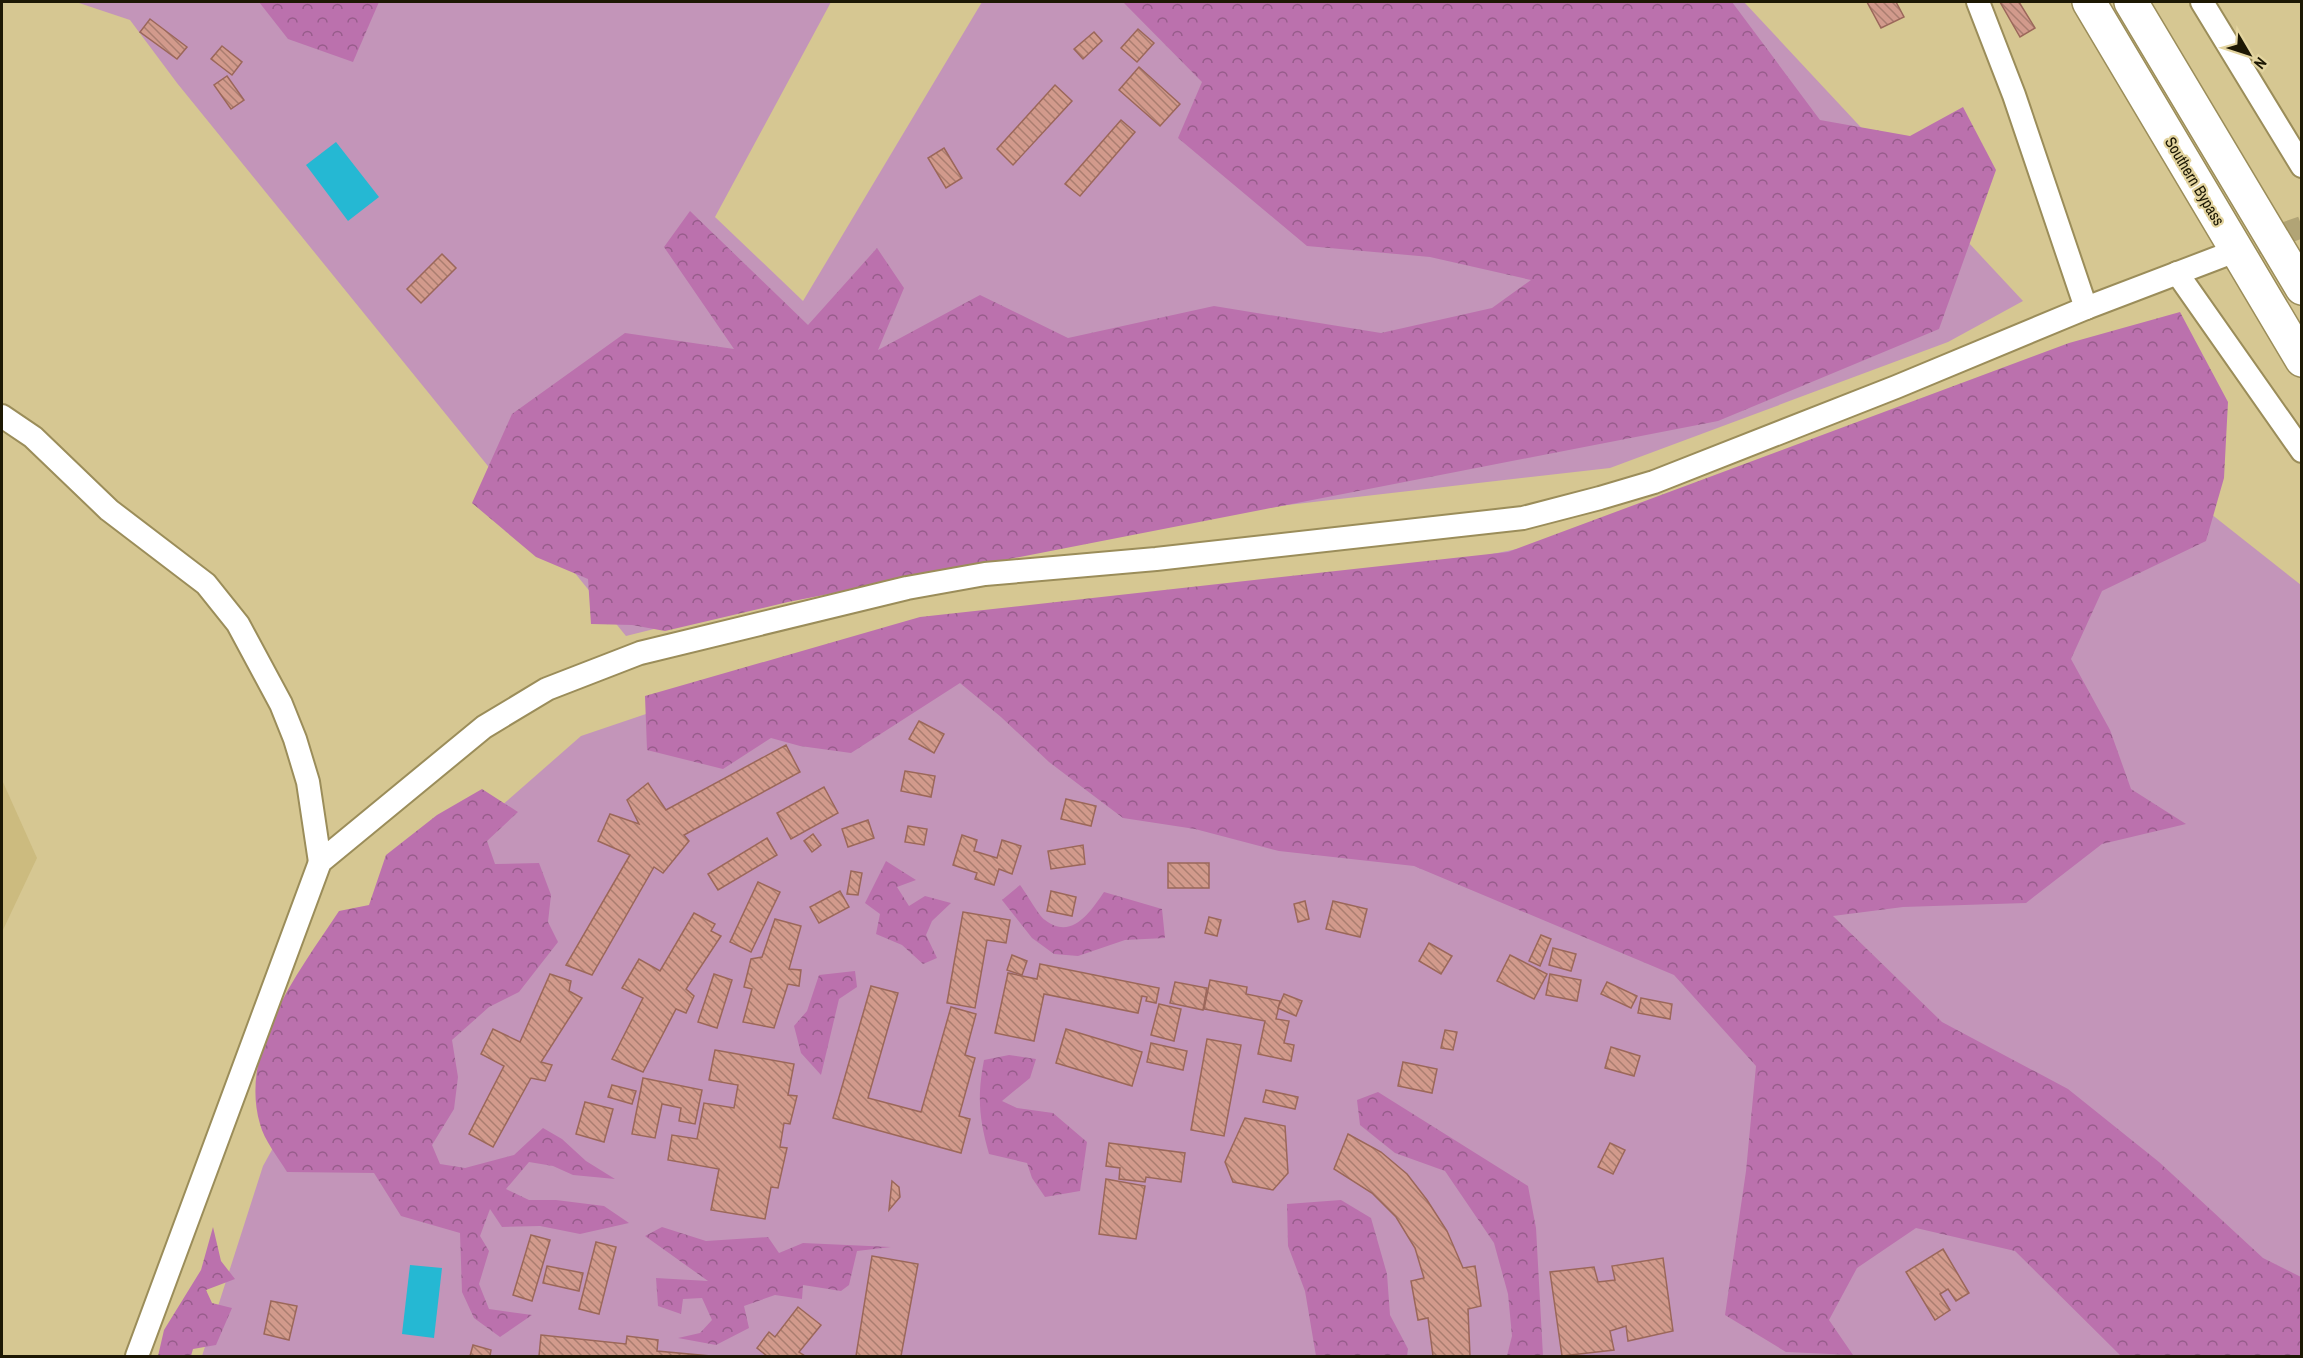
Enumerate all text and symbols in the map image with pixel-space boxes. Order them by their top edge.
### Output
north arrow [2219,24,2279,84]
text: N [2249,53,2272,74]
street label: Southern Bypass [2160,133,2230,229]

